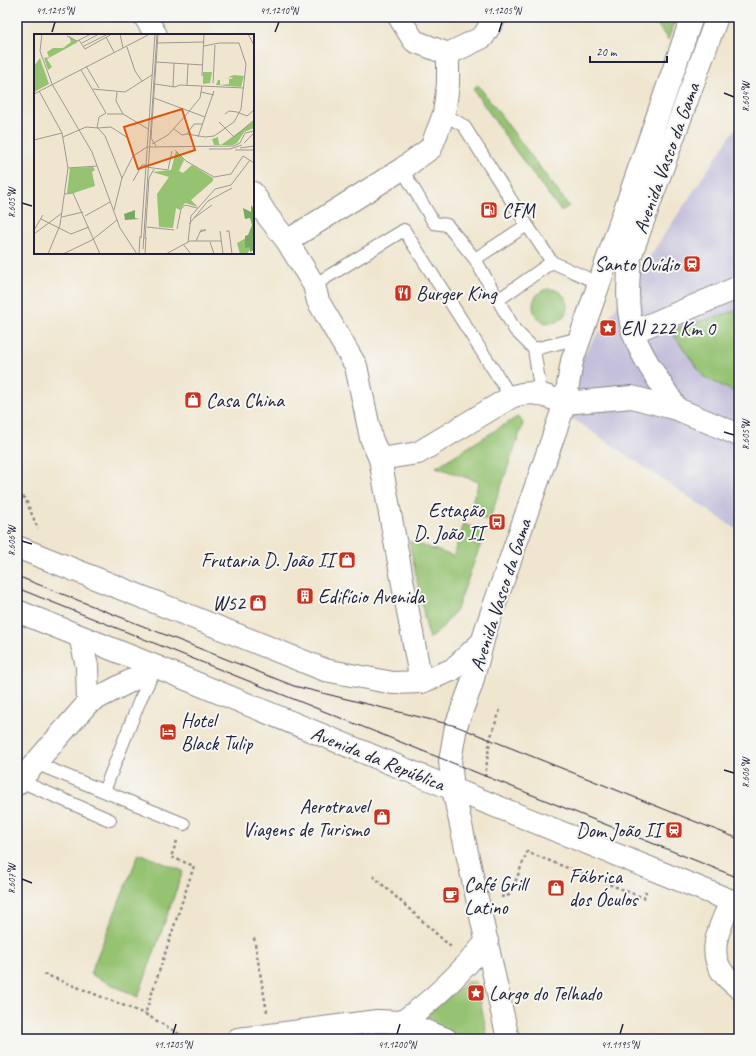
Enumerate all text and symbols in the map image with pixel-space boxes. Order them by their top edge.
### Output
text: 41.1215°N [36,4,76,17]
text: 41.1210°N [260,4,300,17]
text: 41.1205°N [483,4,523,17]
inset map [34,34,254,254]
scale bar [590,38,667,64]
text: 20 m [596,44,618,60]
street label: Avenida Vasco da Gama [628,78,706,237]
text: 8.604°W [739,80,752,112]
text: 8.605°W [5,186,18,218]
place label: CFM [502,198,537,223]
fuel station icon: CFM [479,200,499,220]
place label: Santo Ovídio [594,252,681,277]
station icon: Santo Ovídio [682,254,702,274]
place label: Burger King [416,281,498,306]
restaurant icon: Burger King [393,283,413,303]
place label: EN 222 Km 0 [621,316,717,341]
place icon: EN 222 Km 0 [598,318,618,338]
place label: Casa China [206,388,285,413]
shop icon: Casa China [183,390,203,410]
text: 8.605°W [739,418,752,450]
place label: Estação D. João II [414,498,488,546]
bus stop icon: Estação D. João II [487,512,507,532]
street label: Avenida Vasco da Gama [464,514,537,674]
text: 8.606°W [5,524,18,556]
place label: Frutaria D. João II [201,548,338,573]
shop icon: Frutaria D. João II [337,550,357,570]
place label: Edifício Avenida [318,584,426,609]
building icon: Edifício Avenida [295,586,315,606]
place label: W52 [213,591,247,616]
shop icon: W52 [248,593,268,613]
place label: Hotel Black Tulip [181,708,254,756]
street label: Avenida da República [308,720,450,797]
hotel icon: Hotel Black Tulip [158,722,178,742]
text: 8.606°W [739,756,752,788]
place label: Aerotravel Viagens de Turismo [242,794,373,842]
shop icon: Aerotravel Viagens de Turismo [372,807,392,827]
place label: Dom João II [576,818,665,843]
station icon: Dom João II [664,820,684,840]
text: 8.607°W [5,862,18,894]
place label: Fábrica dos Óculos [569,864,639,912]
place label: Café Grill Latino [464,872,530,920]
shop icon: Fábrica dos Óculos [546,878,566,898]
cafe icon: Café Grill Latino [441,885,461,905]
place label: Largo do Telhado [489,981,603,1006]
place icon: Largo do Telhado [466,983,486,1003]
text: 41.1205°N [154,1038,194,1051]
text: 41.1200°N [378,1038,418,1051]
text: 41.1195°N [601,1038,641,1051]

